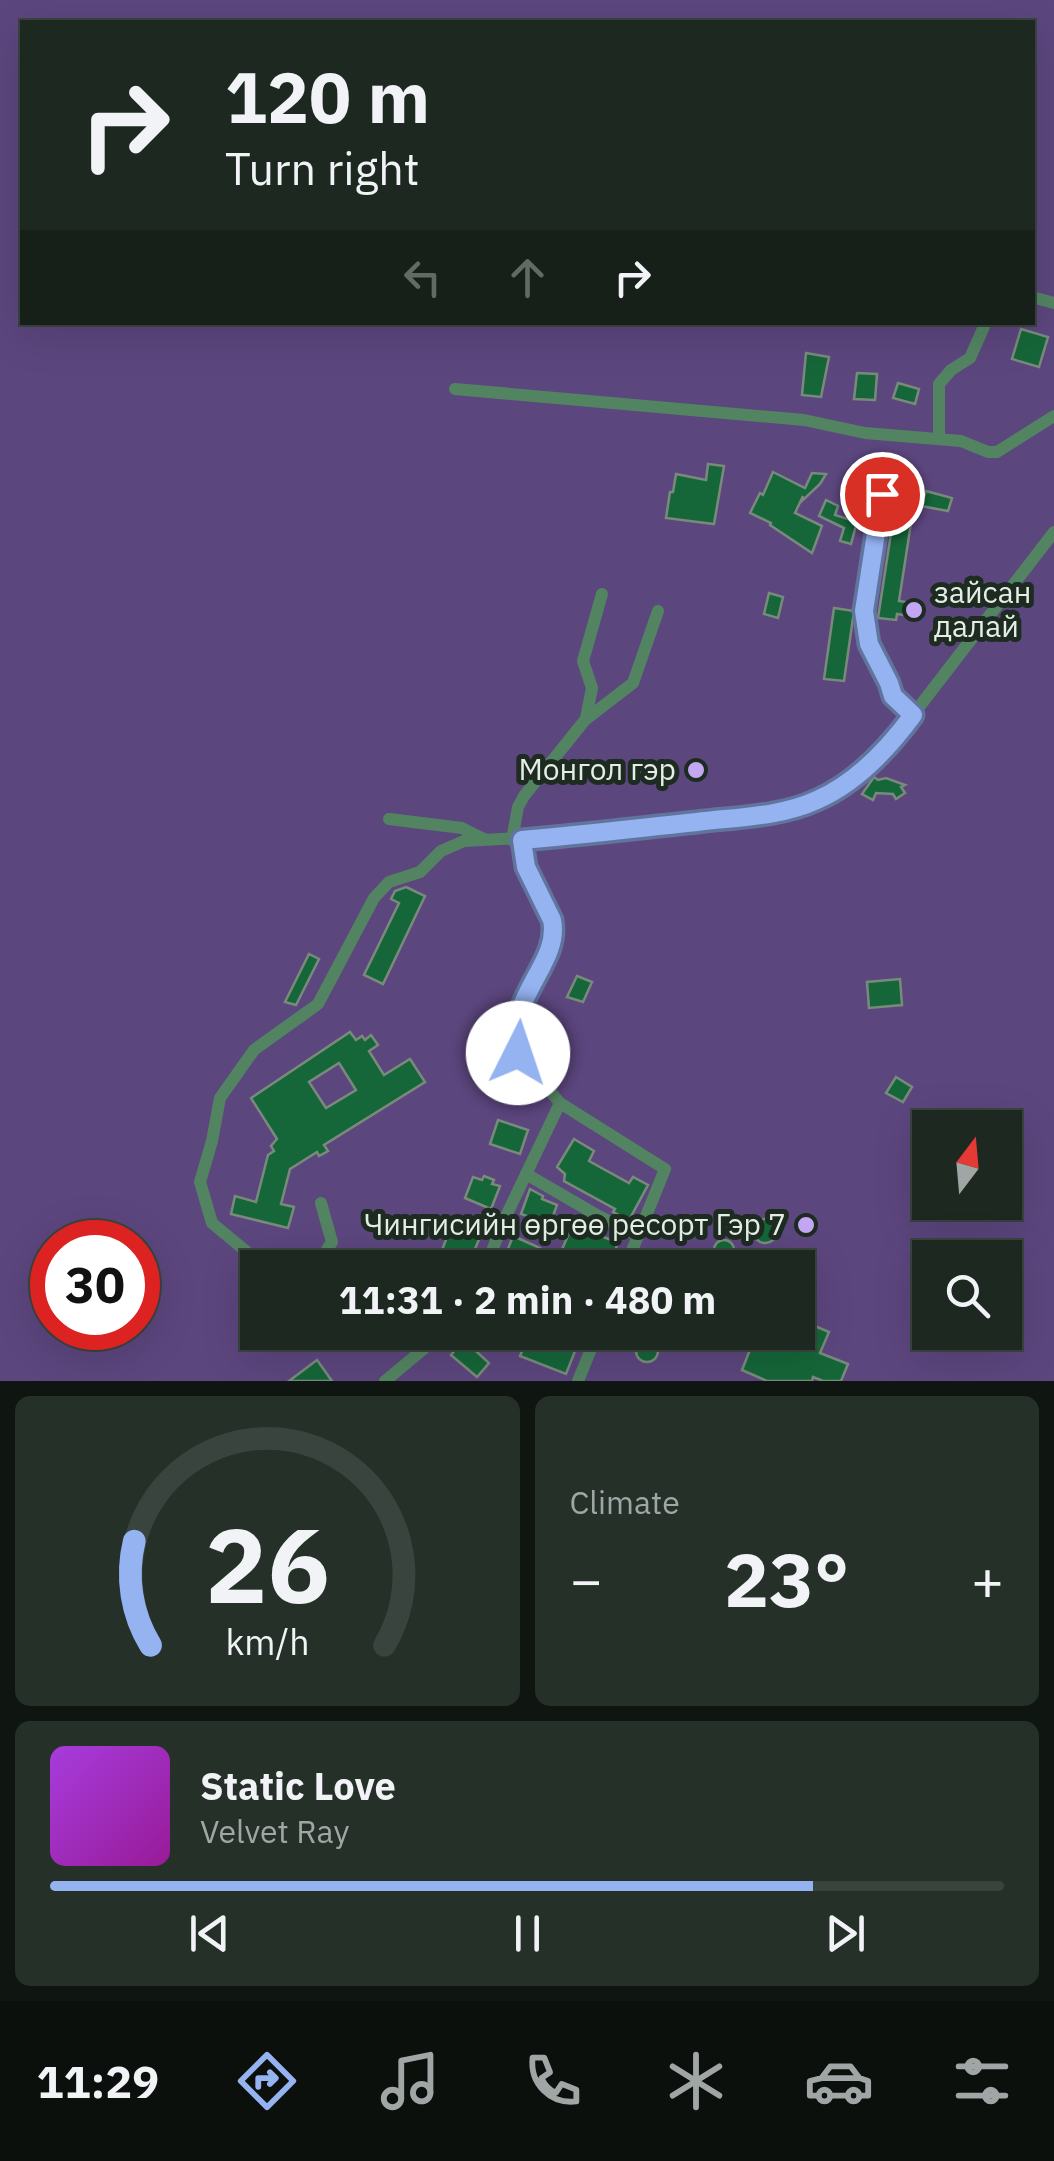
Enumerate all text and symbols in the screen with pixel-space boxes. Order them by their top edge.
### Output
text: 120 m [225,51,430,142]
icon: right [60,60,190,190]
text: Turn right [225,139,420,197]
icon: left [395,250,450,305]
icon: ahead [500,250,555,305]
icon: right [605,250,660,305]
pin [840,452,925,537]
icon: arrive [855,467,910,522]
place label: зайсан далай [934,572,1031,645]
marker: зайсан далай [903,599,925,621]
place label: Монгол гэр [518,749,676,788]
marker: Монгол гэр [685,759,707,781]
position arrow [466,1001,570,1105]
north arrow [912,1110,1022,1220]
map controls [912,1110,1022,1350]
place label: Чингисийн өргөө ресорт Гэр 7 [364,1204,786,1243]
marker: Чингисийн өргөө ресорт Гэр 7 [795,1214,817,1236]
speed limit sign: 30 [30,1220,160,1350]
button: search [912,1240,1022,1350]
text: 11:31 · 2 min · 480 m [339,1275,716,1324]
text: Climate [570,1481,680,1523]
text: 26 [205,1496,330,1632]
text: 23° [724,1530,849,1628]
text: − [570,1544,603,1615]
text: + [971,1544,1004,1615]
text: km/h [225,1618,309,1665]
text: Static Love [200,1761,396,1810]
text: Velvet Ray [200,1810,349,1852]
icon: previous [182,1906,237,1961]
icon: pause [500,1906,555,1961]
icon: next [818,1906,873,1961]
icon: directions [232,2046,302,2116]
icon: music [375,2046,445,2116]
icon: phone [518,2046,588,2116]
icon: climate [661,2046,731,2116]
icon: car [804,2046,874,2116]
icon: filters [947,2046,1017,2116]
text: 11:29 [37,2052,159,2110]

